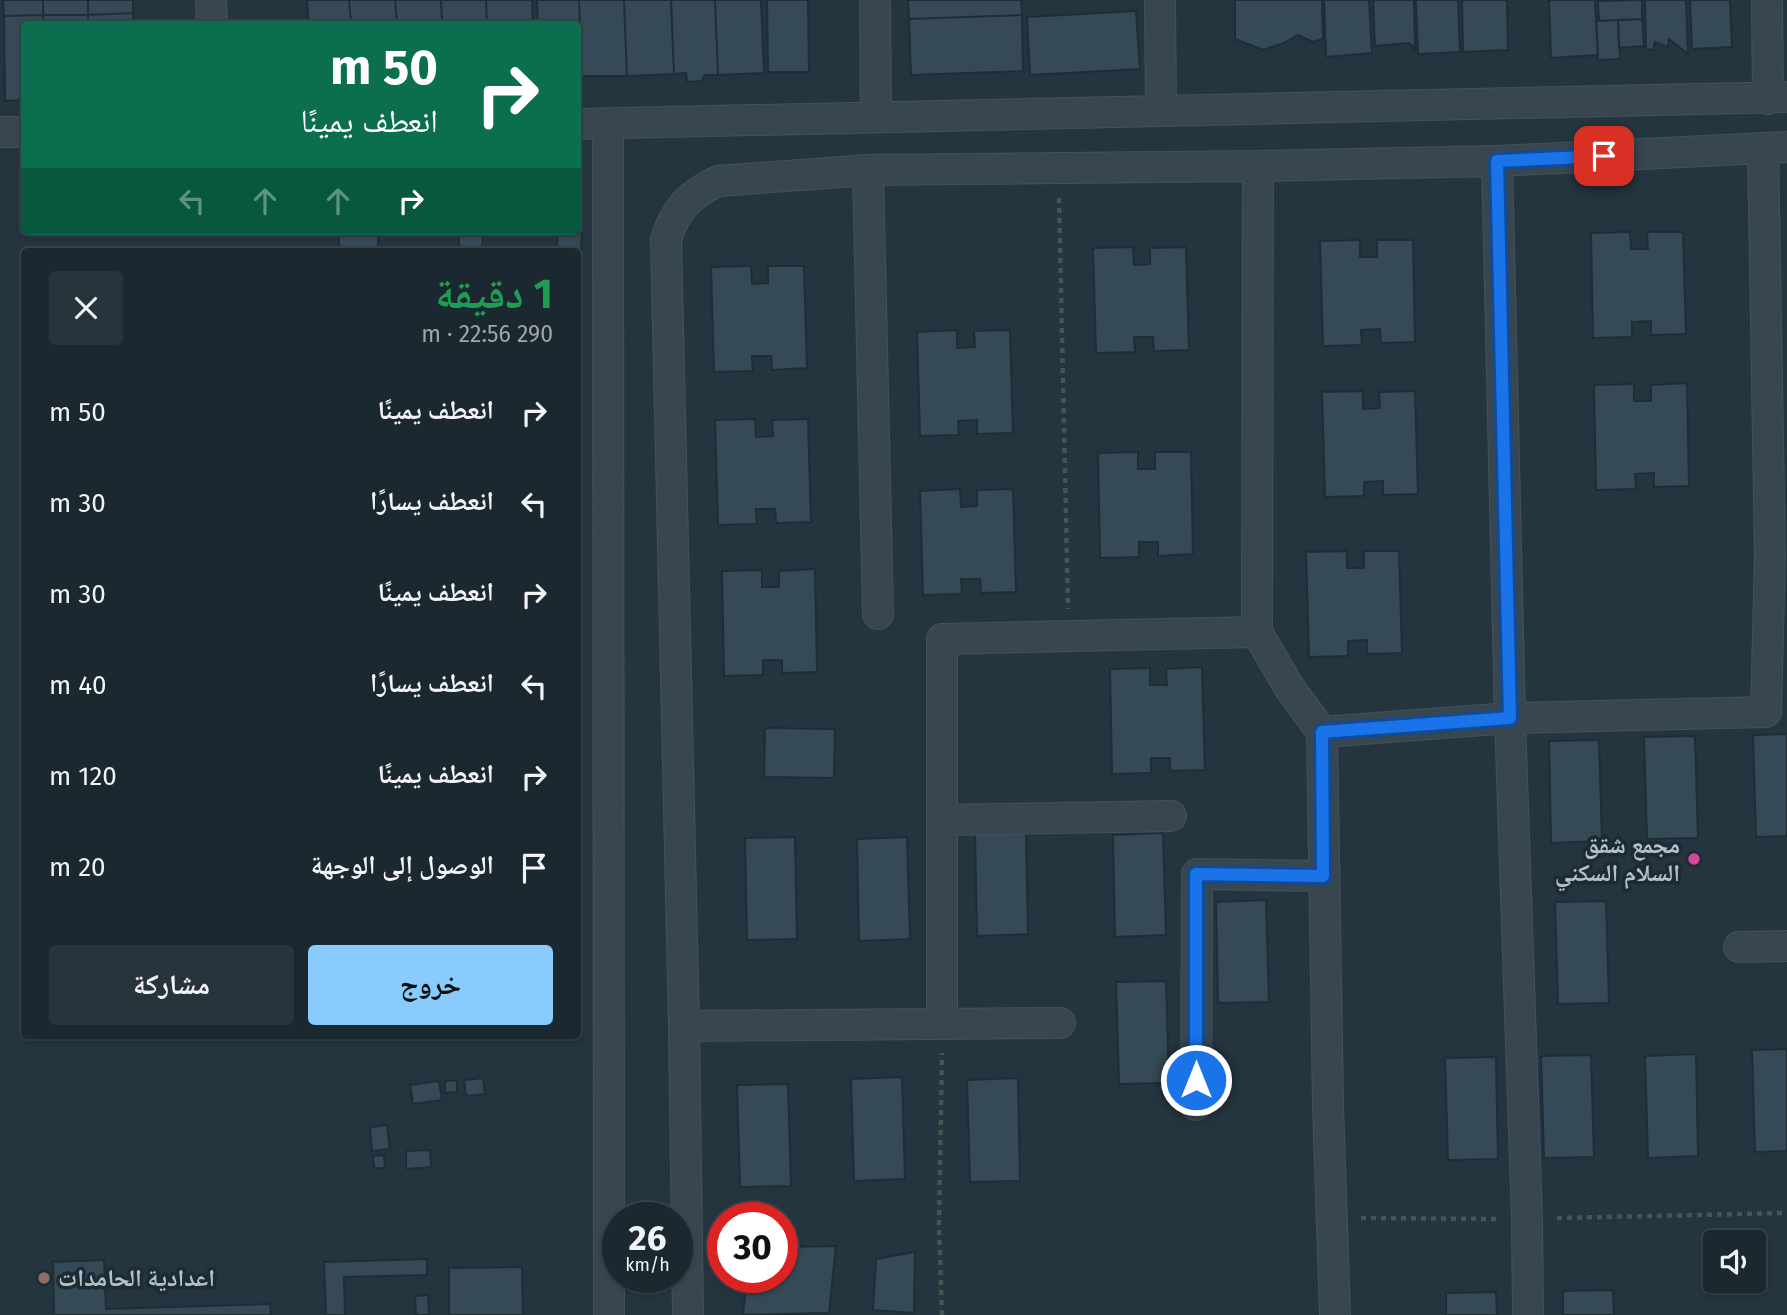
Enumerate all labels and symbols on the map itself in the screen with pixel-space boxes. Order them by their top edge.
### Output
pin [1574,126,1634,186]
place label: مجمع شقق السلام السكني [1555,831,1680,892]
marker: مجمع شقق السلام السكني [1686,851,1702,867]
position arrow [1159,1043,1233,1117]
speed limit sign: 30 [707,1202,798,1293]
place label: اعدادية الحامدات [58,1264,215,1292]
marker: اعدادية الحامدات [36,1270,52,1286]

